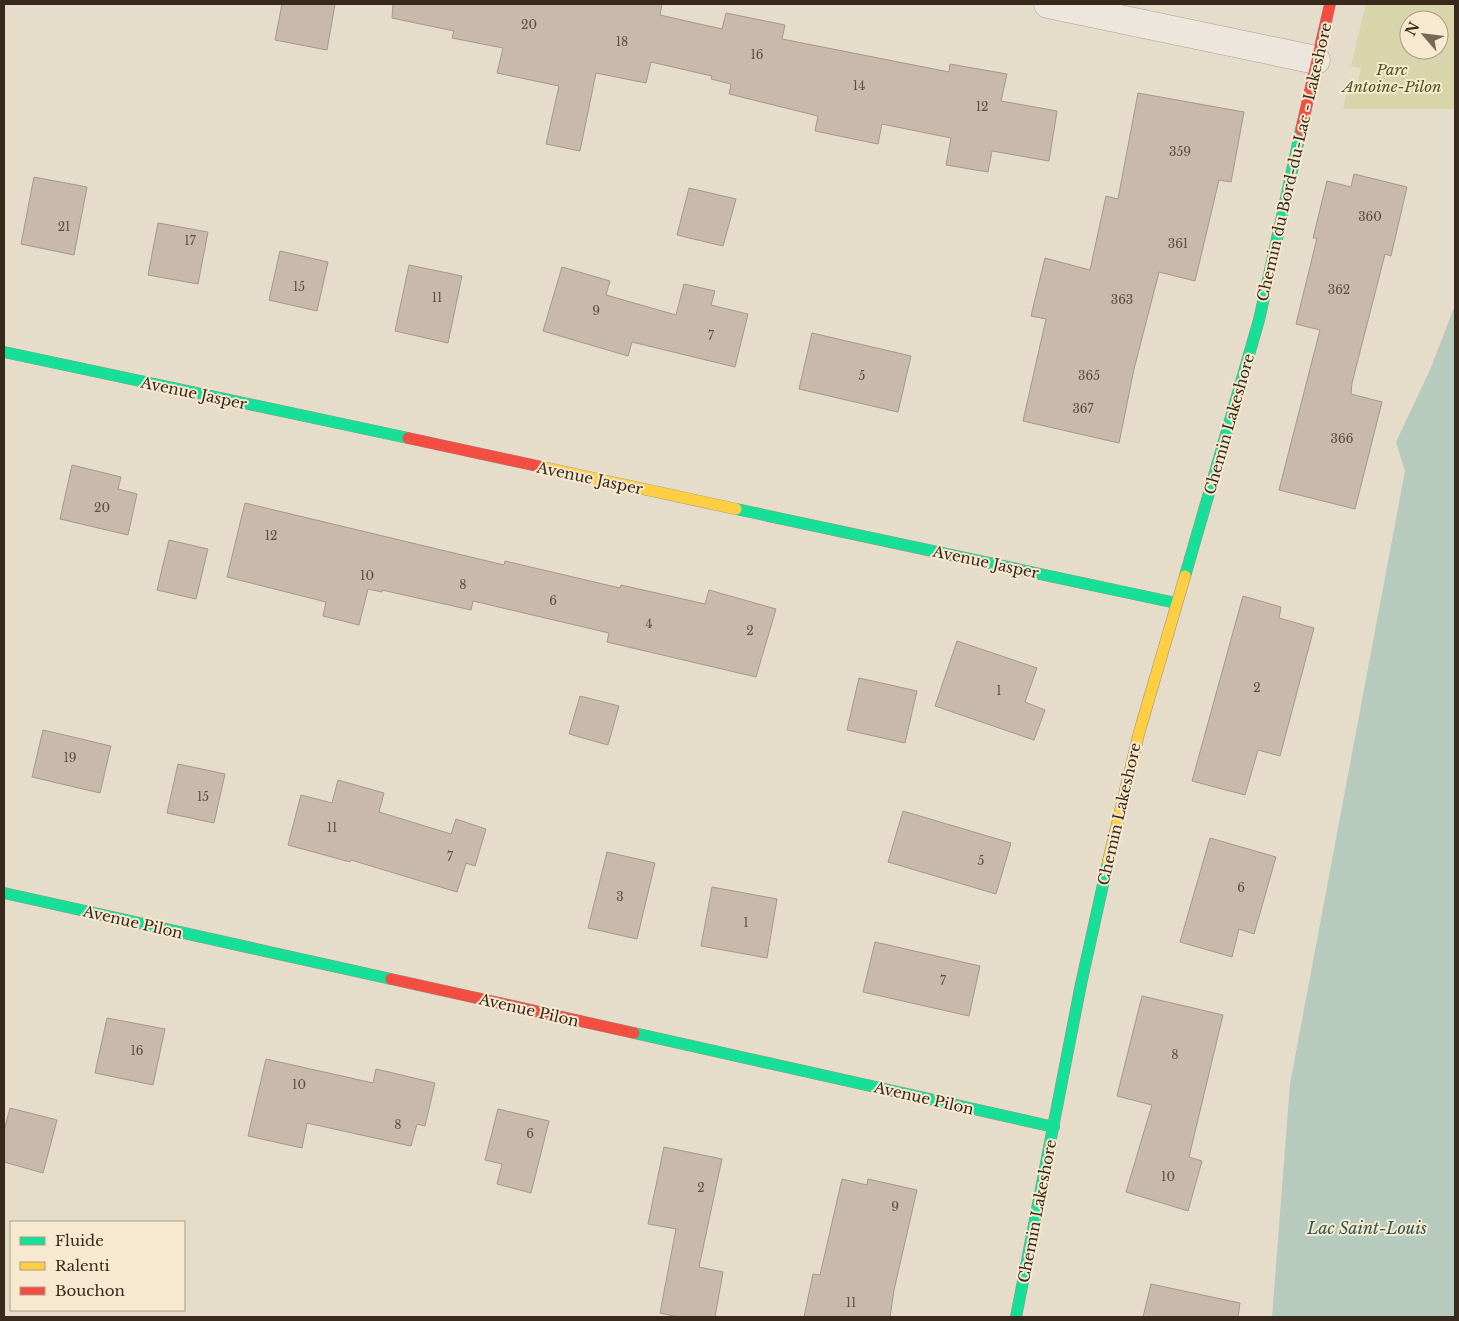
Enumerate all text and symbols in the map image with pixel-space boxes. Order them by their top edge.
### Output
north arrow [1399,10,1449,60]
house number: 20 [521,17,537,32]
text: N [1401,19,1424,39]
street label: Chemin du Bord-du-Lac - Lakeshore [1253,21,1335,303]
house number: 18 [616,34,628,49]
house number: 16 [750,47,764,62]
park label: Parc Antoine-Pilon [1341,60,1441,96]
house number: 14 [853,78,865,93]
house number: 12 [976,99,988,114]
house number: 359 [1169,144,1191,159]
house number: 360 [1358,209,1382,224]
house number: 21 [58,219,70,234]
house number: 17 [184,233,197,248]
house number: 361 [1168,236,1188,251]
house number: 15 [293,279,305,294]
house number: 362 [1328,282,1350,297]
house number: 11 [432,290,442,305]
house number: 363 [1111,292,1133,307]
house number: 9 [592,303,600,318]
house number: 7 [708,328,715,343]
street label: Chemin Lakeshore [1200,351,1258,497]
house number: 5 [859,368,866,383]
house number: 365 [1078,368,1100,383]
street label: Avenue Jasper [138,372,250,414]
house number: 367 [1072,401,1095,416]
house number: 366 [1331,431,1354,446]
street label: Avenue Jasper [534,457,646,499]
house number: 20 [94,500,110,515]
house number: 12 [265,528,277,543]
street label: Avenue Jasper [930,541,1042,583]
house number: 10 [360,568,374,583]
house number: 8 [459,577,467,592]
house number: 6 [549,593,557,608]
house number: 4 [645,616,653,631]
house number: 2 [746,623,754,638]
house number: 2 [1253,680,1261,695]
house number: 1 [996,683,1002,698]
street label: Chemin Lakeshore [1093,741,1145,887]
house number: 19 [63,750,77,765]
house number: 15 [197,789,209,804]
house number: 11 [327,820,337,835]
house number: 7 [447,849,454,864]
house number: 5 [978,853,985,868]
house number: 6 [1237,880,1245,895]
house number: 3 [616,889,624,904]
street label: Avenue Pilon [80,901,185,943]
house number: 1 [743,915,749,930]
house number: 7 [940,973,947,988]
street label: Avenue Pilon [476,989,581,1031]
house number: 16 [130,1043,144,1058]
house number: 8 [1171,1047,1179,1062]
house number: 10 [292,1077,306,1092]
street label: Avenue Pilon [871,1077,976,1119]
house number: 8 [394,1117,402,1132]
house number: 6 [526,1126,534,1141]
street label: Chemin Lakeshore [1014,1138,1060,1284]
house number: 10 [1161,1169,1175,1184]
house number: 2 [697,1180,705,1195]
house number: 9 [891,1199,899,1214]
water label: Lac Saint-Louis [1306,1218,1427,1238]
legend [10,1221,185,1311]
text: Fluide [55,1231,104,1250]
text: Ralenti [55,1256,110,1275]
text: Bouchon [55,1281,125,1300]
house number: 11 [846,1295,856,1310]

